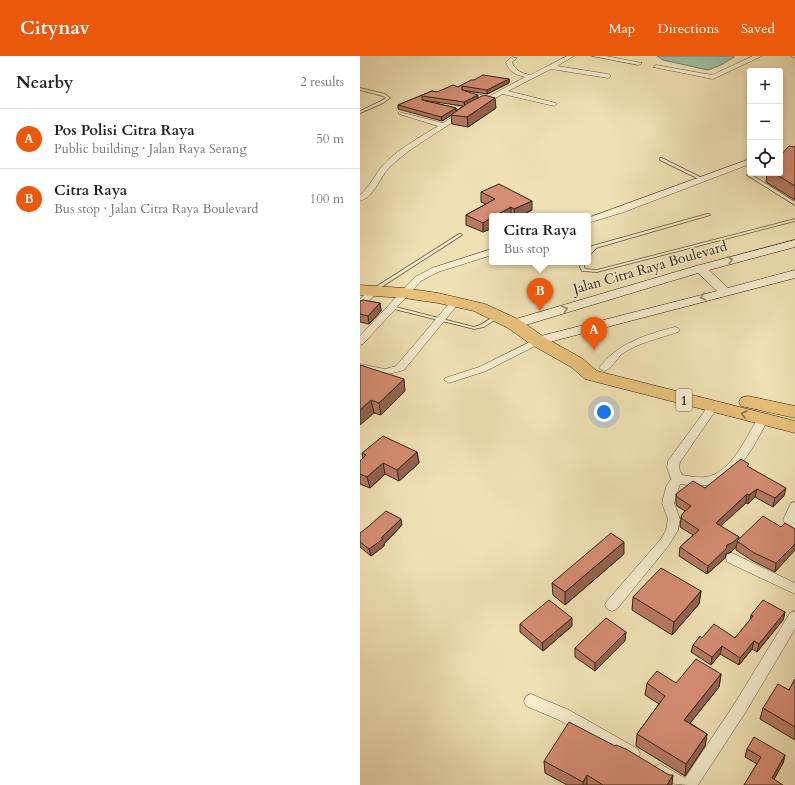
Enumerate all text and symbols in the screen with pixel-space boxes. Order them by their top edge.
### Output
text: Citynav [20,15,90,41]
text: Map [609,19,635,38]
text: Directions [657,19,719,38]
text: Saved [741,19,775,38]
map controls [747,68,783,176]
button: + [747,68,783,104]
text: Nearby [16,71,73,94]
text: 2 results [300,73,344,91]
button: − [747,104,783,140]
text: Pos Polisi Citra Raya [54,120,195,140]
text: A [24,130,34,148]
text: 50 m [316,130,344,148]
text: Public building · Jalan Raya Serang [54,140,247,158]
button: locate [747,140,783,176]
text: Citra Raya [54,180,127,200]
text: B [24,190,34,208]
text: 100 m [310,190,344,208]
text: Bus stop · Jalan Citra Raya Boulevard [54,200,259,218]
popup [489,213,591,265]
text: Citra Raya [503,220,577,240]
street label: Jalan Citra Raya Boulevard [569,236,730,299]
text: Bus stop [503,240,550,258]
one-way arrow [727,257,733,265]
pin: B [527,278,553,311]
one-way arrow [700,292,707,301]
one-way arrow [561,305,568,314]
pin: A [581,317,607,350]
road number: 1 [676,389,692,411]
your location [594,402,614,422]
one-way arrow [740,410,747,419]

